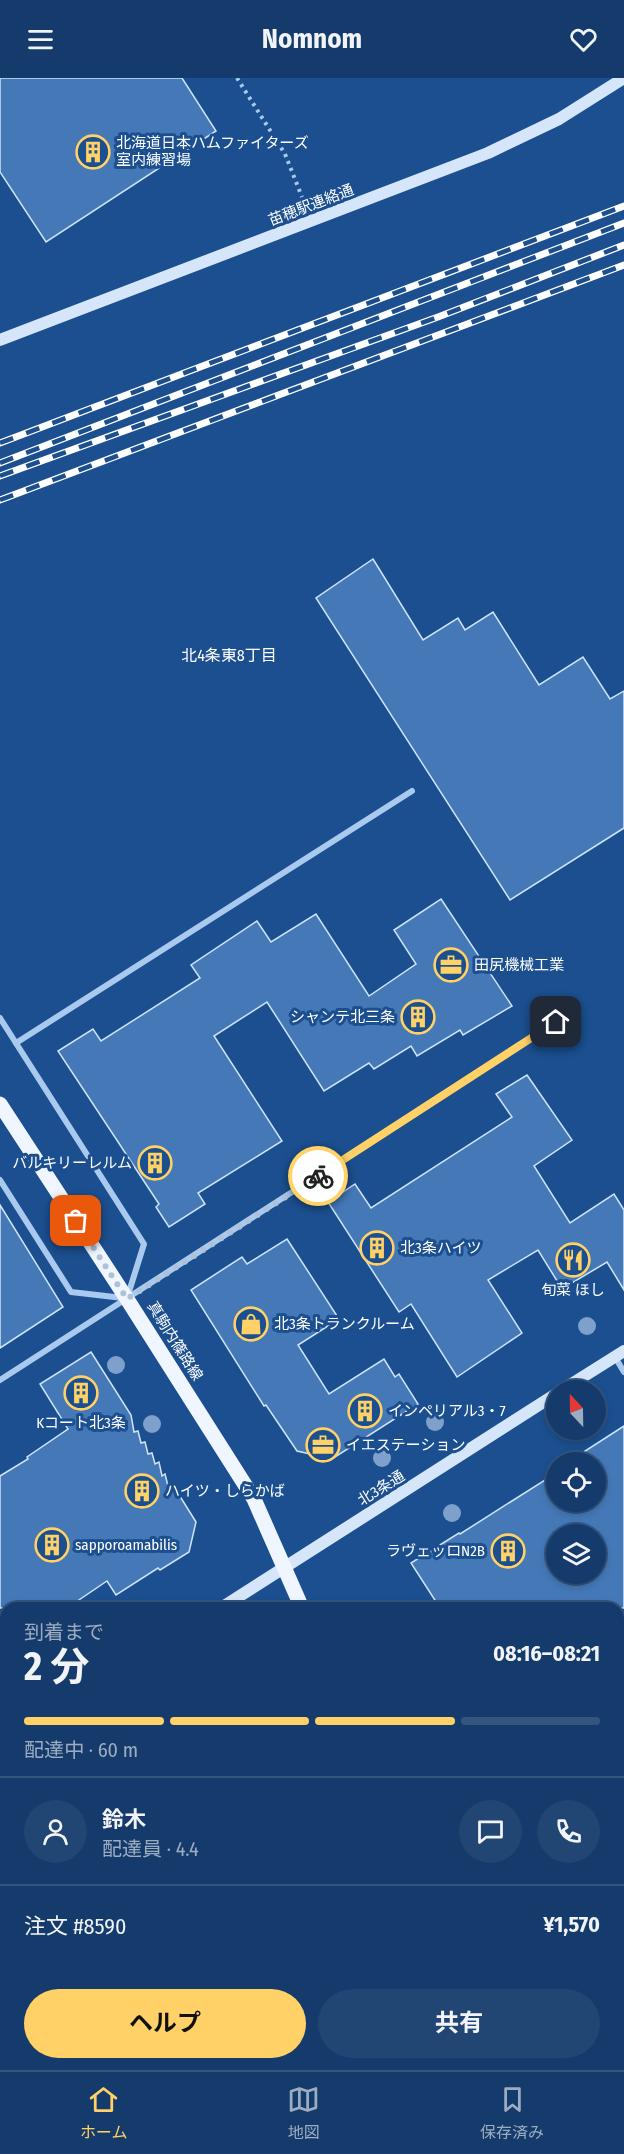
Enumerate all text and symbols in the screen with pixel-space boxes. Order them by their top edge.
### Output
icon: menu [24,23,57,56]
text: Nomnom [262,23,362,55]
icon: heart [567,23,600,56]
building icon: 北海道日本ハムファイターズ 室内練習場 [75,134,111,170]
place label: 北海道日本ハムファイターズ 室内練習場 [116,134,309,169]
street label: 苗穂駅連絡通 [266,180,356,230]
district label: 北4条東8丁目 [181,646,277,665]
office icon: 田尻機械工業 [433,947,469,983]
place label: 田尻機械工業 [474,956,564,974]
pin [530,996,581,1047]
building icon: シャンテ北三条 [400,999,436,1035]
icon: home [539,1005,572,1038]
place label: シャンテ北三条 [290,1008,395,1026]
building icon: バルキリーレルム [137,1145,173,1181]
courier [288,1146,348,1206]
place label: バルキリーレルム [12,1154,132,1172]
icon: bike [302,1160,335,1193]
pin [50,1195,101,1246]
icon: bag [59,1204,92,1237]
building icon: 北3条ハイツ [359,1230,395,1266]
place label: 北3条ハイツ [400,1239,481,1257]
restaurant icon: 旬菜 ほし [555,1242,591,1278]
place label: 旬菜 ほし [541,1281,605,1299]
street label: 真駒内篠路線 [144,1298,206,1384]
shop icon: 北3条トランクルーム [233,1306,269,1342]
place label: 北3条トランクルーム [274,1315,415,1333]
building icon: Kコート北3条 [63,1375,99,1411]
north arrow [546,1380,606,1440]
map controls [546,1380,606,1584]
building icon: インペリアル3・7 [347,1393,383,1429]
place label: インペリアル3・7 [388,1402,506,1420]
place label: Kコート北3条 [36,1414,126,1432]
office icon: イエステーション [305,1427,341,1463]
place label: イエステーション [346,1436,466,1454]
button: locate [546,1452,606,1512]
street label: 北3条通 [354,1467,408,1509]
building icon: ハイツ・しらかば [124,1473,160,1509]
place label: ハイツ・しらかば [165,1482,285,1500]
button: layers [546,1524,606,1584]
building icon: sapporoamabilis [34,1527,70,1563]
building icon: ラヴェッロN2B [490,1533,526,1569]
place label: sapporoamabilis [75,1536,177,1554]
place label: ラヴェッロN2B [386,1542,485,1560]
text: 到着まで [24,1620,104,1644]
text: 08:16–08:21 [493,1640,600,1667]
text: 2 分 [24,1644,89,1690]
text: 配達中 · 60 m [24,1738,138,1762]
button: person [24,1800,87,1863]
button: chat [459,1800,522,1863]
button: phone [537,1800,600,1863]
text: 鈴木 [102,1806,146,1833]
text: 配達員 · 4.4 [102,1837,199,1861]
text: ¥1,570 [543,1911,600,1938]
text: 注文 #8590 [24,1913,126,1940]
button: ヘルプ [24,1989,306,2058]
button: 共有 [318,1989,600,2058]
tab: ホーム [80,2083,127,2143]
tab: 地図 [287,2083,320,2143]
tab: 保存済み [480,2083,544,2143]

